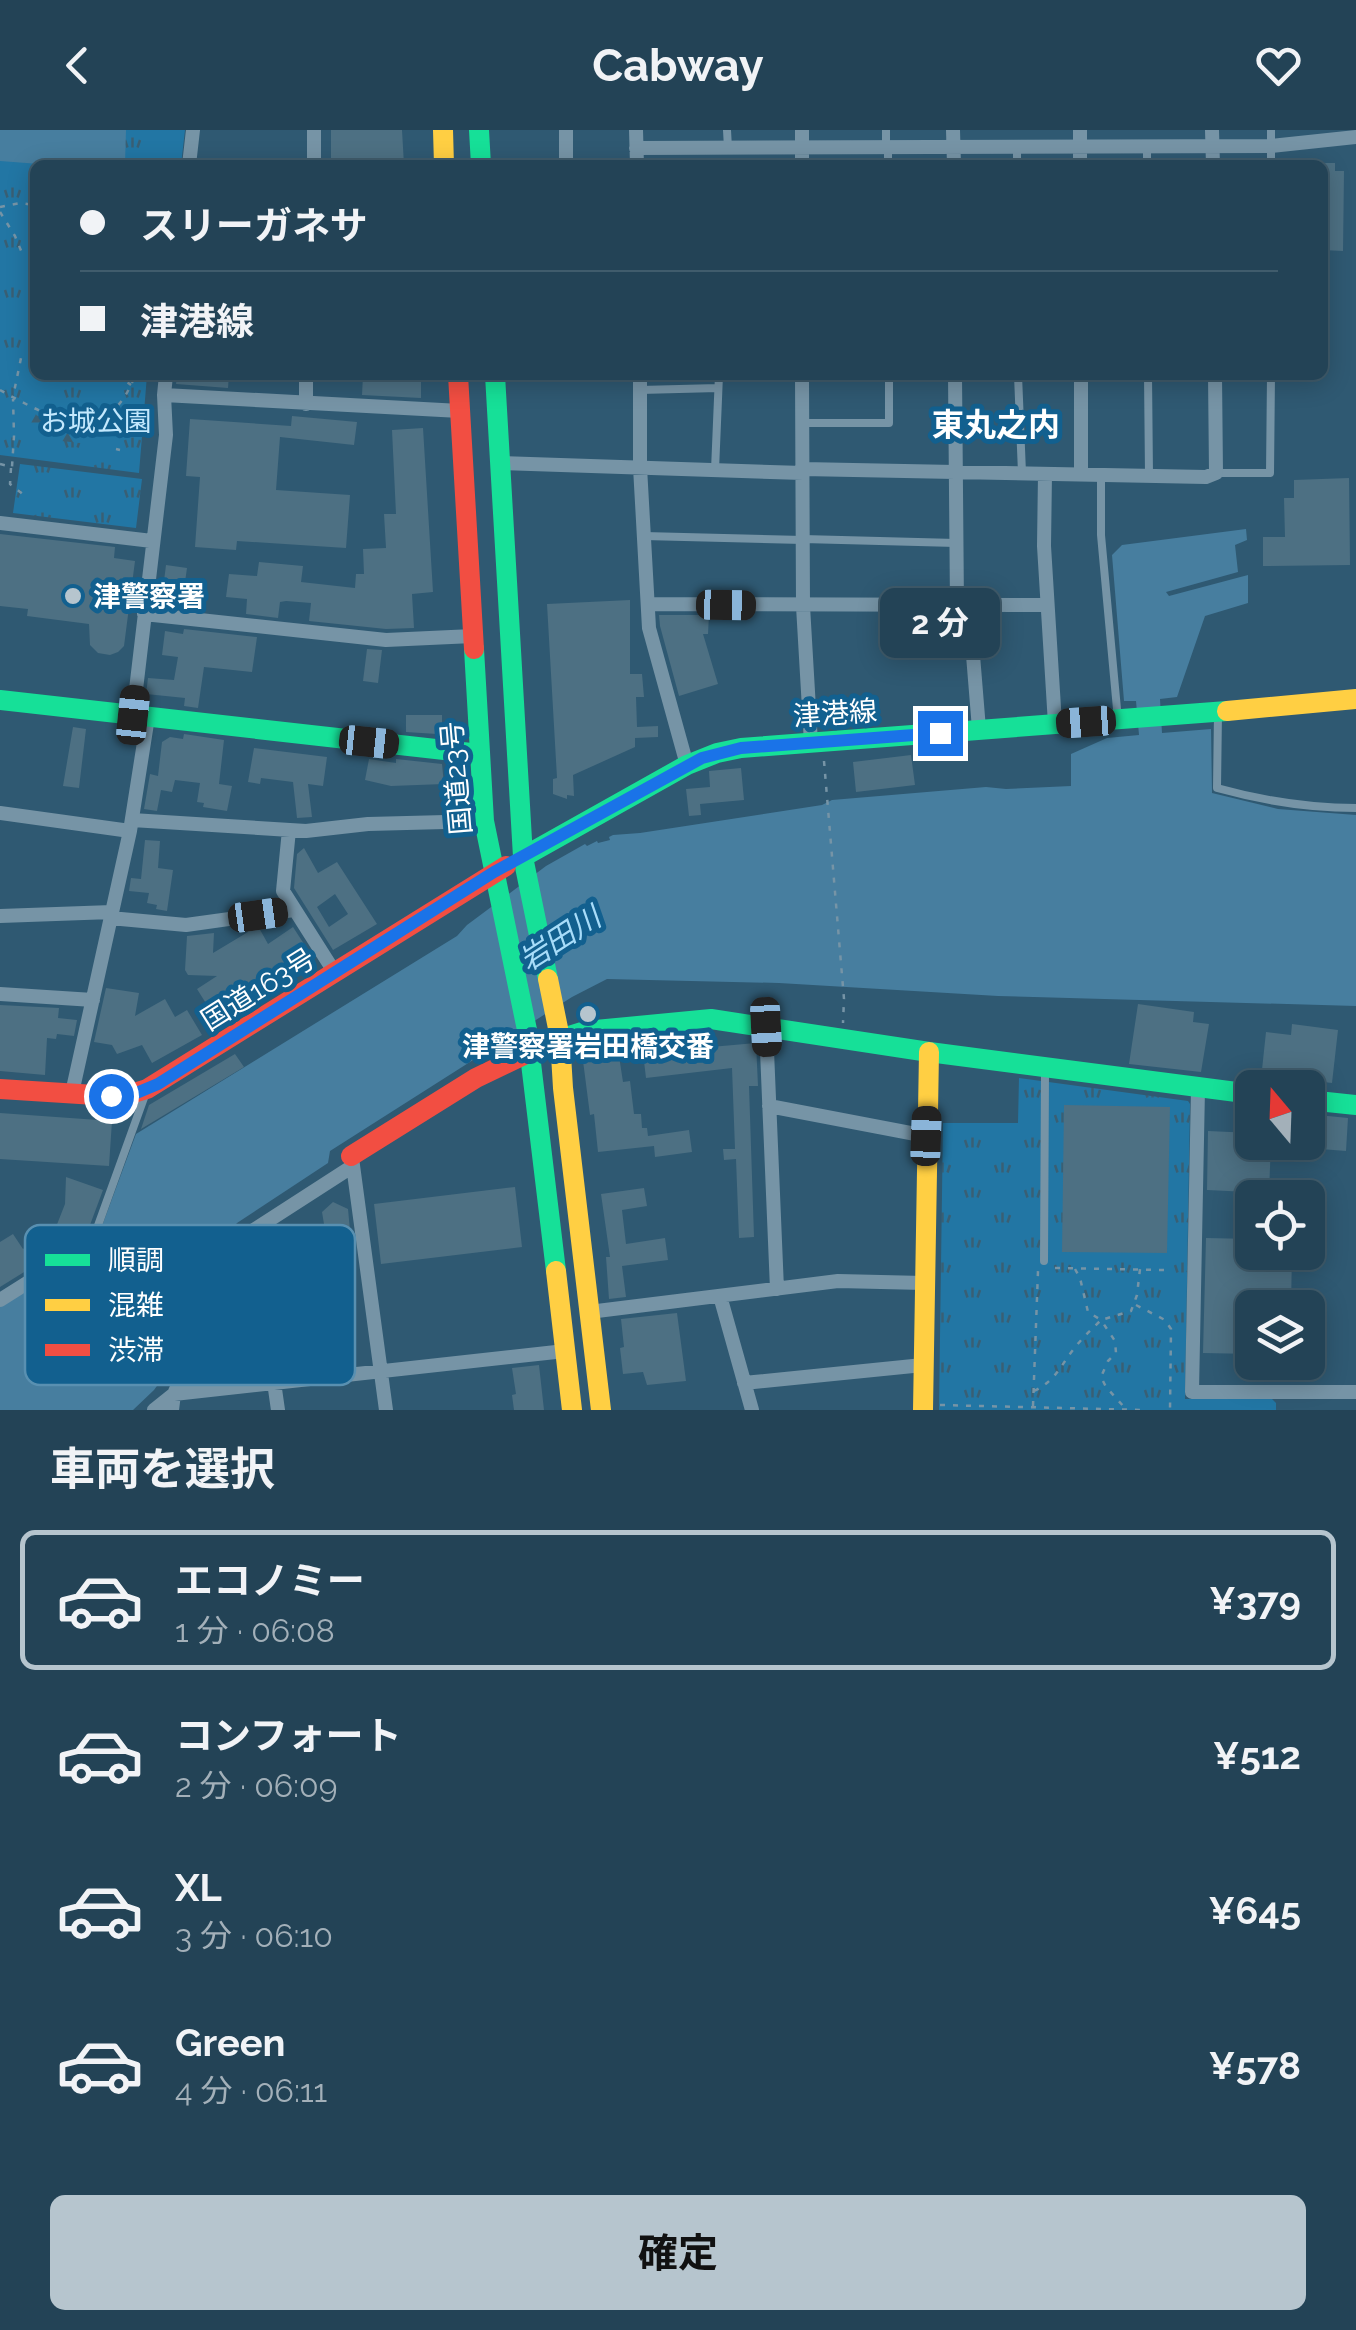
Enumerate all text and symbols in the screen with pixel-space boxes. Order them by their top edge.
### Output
icon: back [50,38,105,93]
icon: heart [1251,38,1306,93]
text: Cabway [592,39,764,92]
text: スリーガネサ [140,203,368,248]
text: 津港線 [140,299,254,344]
park label: お城公園 [40,405,152,438]
district label: 東丸之内 [932,406,1060,443]
place label: 津警察署 [93,580,205,613]
marker: 津警察署 [62,585,84,607]
callout: 2 分 [880,588,1000,658]
car [696,589,756,621]
text: 2 分 [911,604,969,641]
car [115,684,151,746]
street label: 津港線 [792,694,878,733]
car [1055,705,1117,739]
route end [918,711,963,756]
street label: 国道23号 [435,720,478,836]
car [338,724,400,760]
car [226,896,290,934]
water label: 岩田川 [512,898,610,978]
street label: 国道163号 [195,942,321,1037]
car [749,996,783,1058]
marker: 津警察署岩田橋交番 [577,1003,599,1025]
place label: 津警察署岩田橋交番 [462,1030,714,1063]
north arrow [1235,1070,1325,1160]
map controls [1235,1070,1325,1380]
route start [89,1074,134,1119]
car [910,1105,942,1167]
button: locate [1235,1180,1325,1270]
legend [25,1225,355,1385]
text: 順調 [108,1244,164,1277]
text: 混雑 [108,1289,164,1322]
button: layers [1235,1290,1325,1380]
text: 渋滞 [108,1334,164,1367]
text: 車両を選択 [50,1443,275,1496]
icon: car [55,1555,145,1645]
text: エコノミー [175,1558,365,1603]
text: ¥379 [1209,1578,1301,1623]
text: 1 分 · 06:08 [175,1612,335,1649]
icon: car [55,1710,145,1800]
text: コンフォート [175,1713,402,1758]
text: ¥512 [1213,1733,1301,1778]
text: 2 分 · 06:09 [175,1767,337,1804]
icon: car [55,1865,145,1955]
text: XL [175,1865,222,1910]
text: ¥645 [1208,1888,1301,1933]
text: 3 分 · 06:10 [175,1917,333,1954]
icon: car [55,2020,145,2110]
text: Green [175,2020,285,2065]
text: ¥578 [1209,2043,1301,2088]
text: 4 分 · 06:11 [175,2072,327,2109]
button: 確定 [50,2195,1306,2310]

